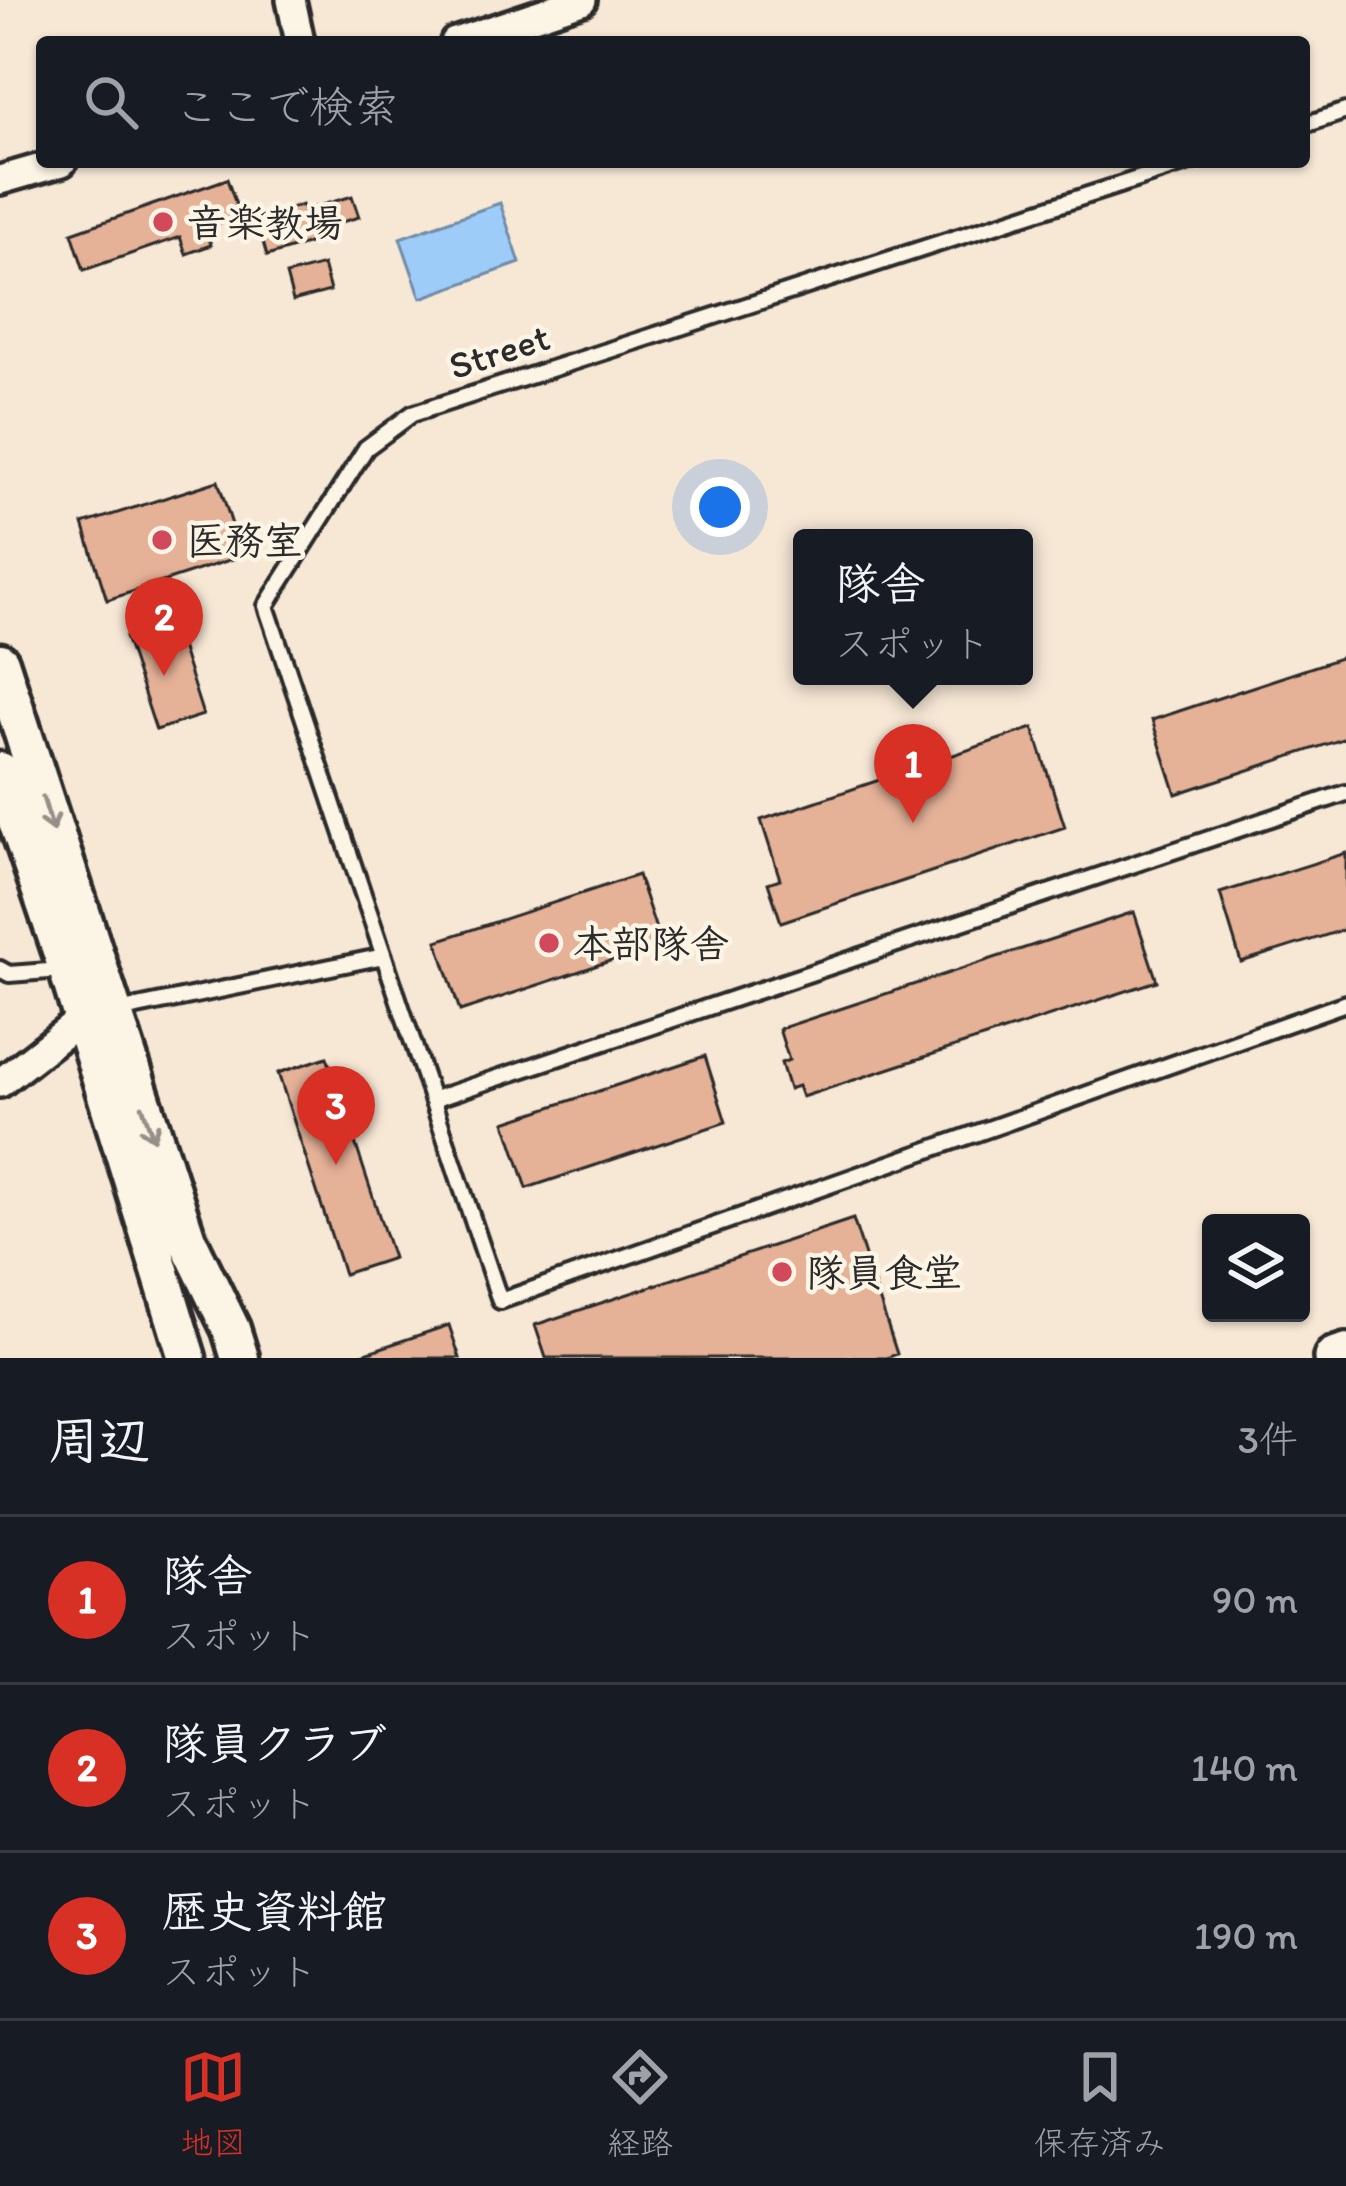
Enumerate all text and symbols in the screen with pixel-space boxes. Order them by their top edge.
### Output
search box [36,36,1310,168]
icon: search [78,69,144,135]
text: ここで検索 [174,79,399,133]
place label: 音楽教場 [187,199,343,246]
marker: 音楽教場 [150,209,176,235]
street label: Street [443,313,555,389]
your location [690,477,750,537]
place label: 医務室 [186,517,303,564]
marker: 医務室 [149,527,175,553]
popup [793,529,1033,685]
text: 隊舎 [835,556,925,610]
pin: 2 [125,577,203,676]
text: スポット [835,620,991,667]
pin: 1 [874,724,952,823]
one-way arrow [38,794,60,832]
place label: 本部隊舎 [573,920,729,967]
marker: 本部隊舎 [536,930,562,956]
pin: 3 [297,1066,375,1165]
one-way arrow [139,1103,161,1141]
map controls [1202,1214,1310,1322]
button: layers [1202,1214,1310,1322]
place label: 隊員食堂 [806,1249,962,1296]
marker: 隊員食堂 [769,1259,795,1285]
text: 周辺 [48,1410,150,1471]
text: 3件 [1238,1416,1298,1463]
text: 隊舎 [162,1548,252,1602]
text: 1 [78,1576,96,1623]
text: 90 m [1212,1576,1298,1623]
text: スポット [162,1612,318,1659]
text: 隊員クラブ [162,1716,387,1770]
text: 2 [77,1744,97,1791]
text: 140 m [1191,1744,1298,1791]
text: スポット [162,1780,318,1827]
text: 歴史資料館 [162,1884,387,1938]
text: 3 [76,1912,98,1959]
text: 190 m [1194,1912,1298,1959]
text: スポット [162,1948,318,1995]
tab: 地図 [180,2044,246,2164]
tab: 経路 [607,2044,673,2164]
tab: 保存済み [1034,2044,1166,2164]

